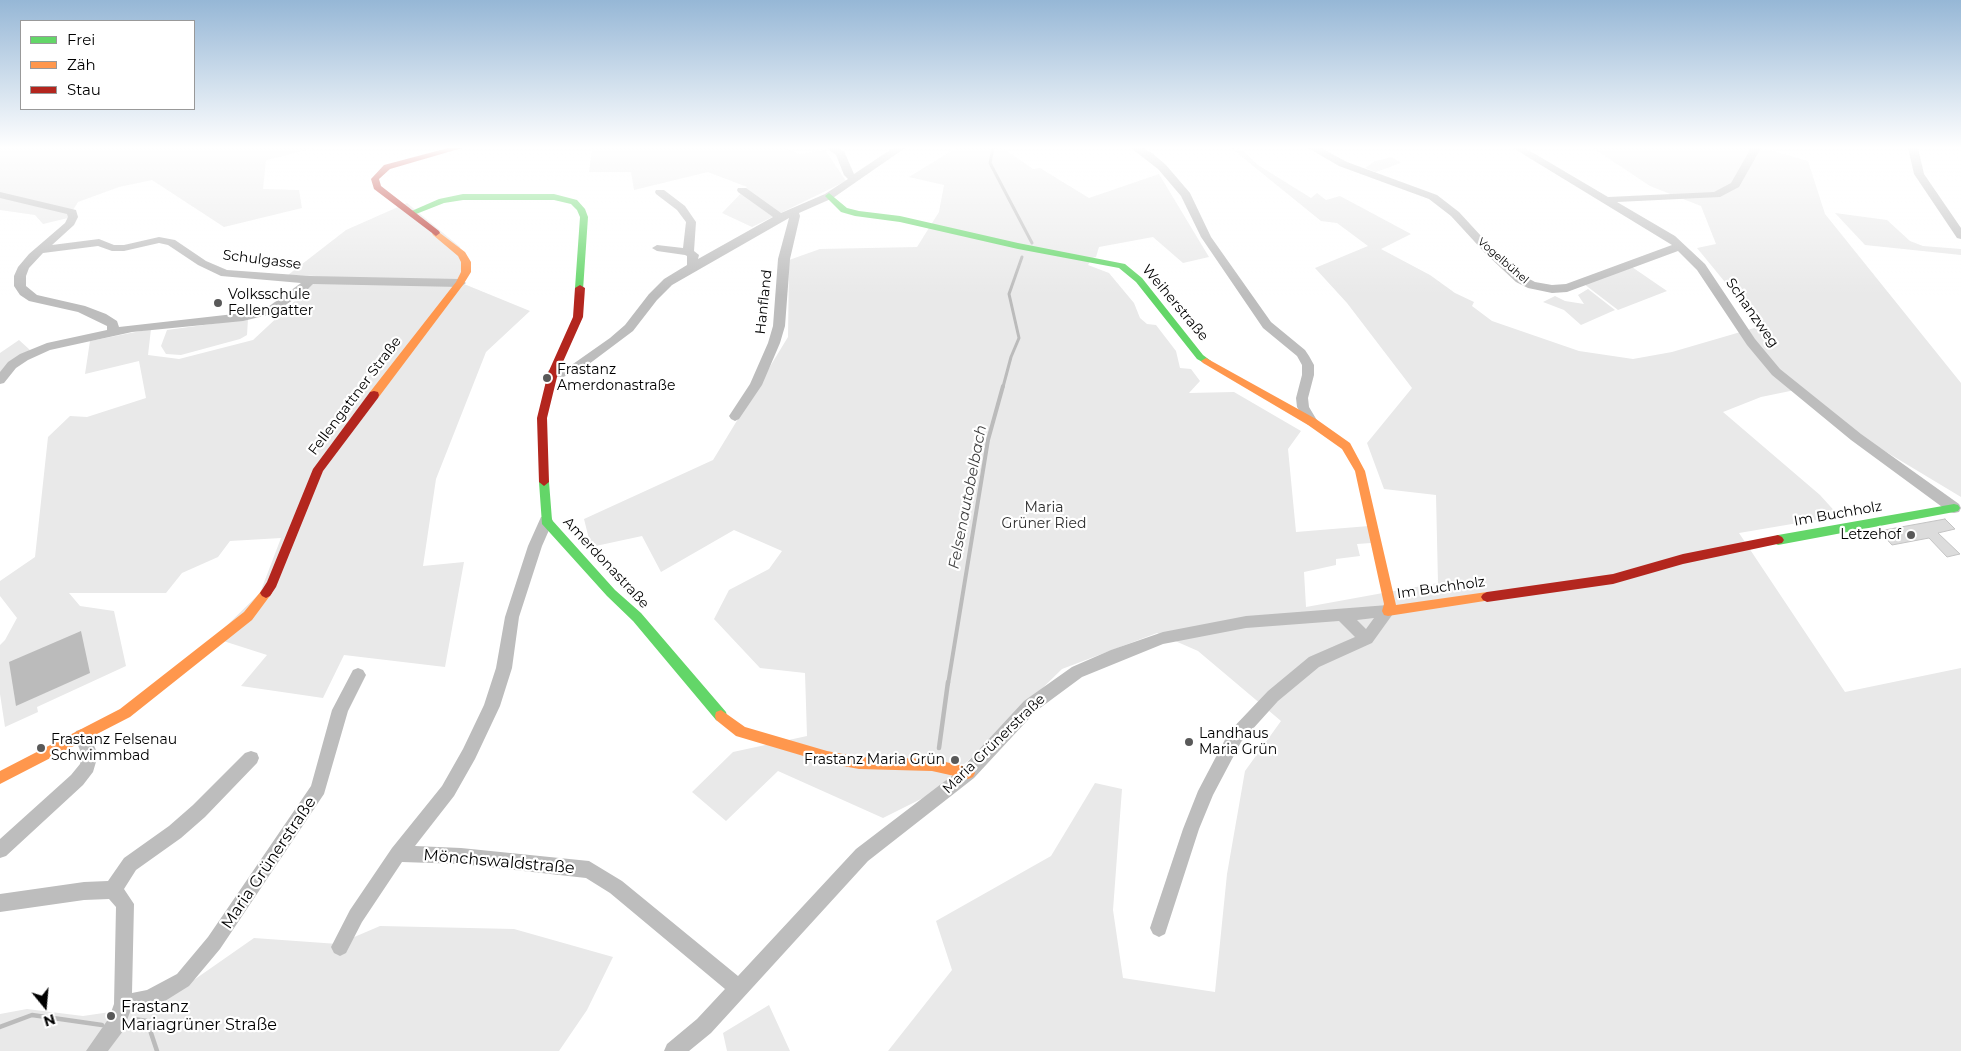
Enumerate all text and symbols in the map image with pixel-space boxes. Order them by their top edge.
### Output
legend [20,20,195,110]
text: Frei [67,30,95,49]
text: Zäh [67,55,96,74]
text: Stau [67,80,101,99]
street label: Vogelbühel [1475,235,1531,287]
street label: Schulgasse [222,247,302,273]
street label: Weiherstraße [1138,262,1212,344]
street label: Hanfland [752,269,776,335]
street label: Schanzweg [1722,275,1782,351]
place label: Volksschule Fellengatter [228,287,313,320]
marker: Volksschule Fellengatter [212,297,224,309]
street label: Fellengattner Straße [305,333,405,459]
place label: Frastanz Amerdonastraße [557,362,675,394]
marker: Frastanz Amerdonastraße [541,372,553,384]
water label: Felsenautobelbach [945,423,991,571]
street label: Im Buchholz [1793,498,1883,530]
park label: Maria Grüner Ried [1002,500,1086,532]
street label: Amerdonastraße [559,514,653,612]
place label: Letzehof [1840,527,1901,543]
marker: Letzehof [1905,529,1917,541]
street label: Im Buchholz [1396,573,1486,603]
street label: Maria Grünerstraße [939,691,1049,797]
place label: Landhaus Maria Grün [1199,726,1277,759]
place label: Frastanz Felsenau Schwimmbad [51,732,177,764]
marker: Landhaus Maria Grün [1183,736,1195,748]
marker: Frastanz Felsenau Schwimmbad [35,742,47,754]
place label: Frastanz Maria Grün [804,752,945,768]
marker: Frastanz Maria Grün [949,754,961,766]
street label: Maria Grünerstraße [218,793,320,933]
street label: Mönchswaldstraße [423,846,575,878]
north arrow [20,981,70,1031]
place label: Frastanz Mariagrüner Straße [121,997,277,1035]
text: N [41,1010,57,1031]
marker: Frastanz Mariagrüner Straße [105,1010,117,1022]

